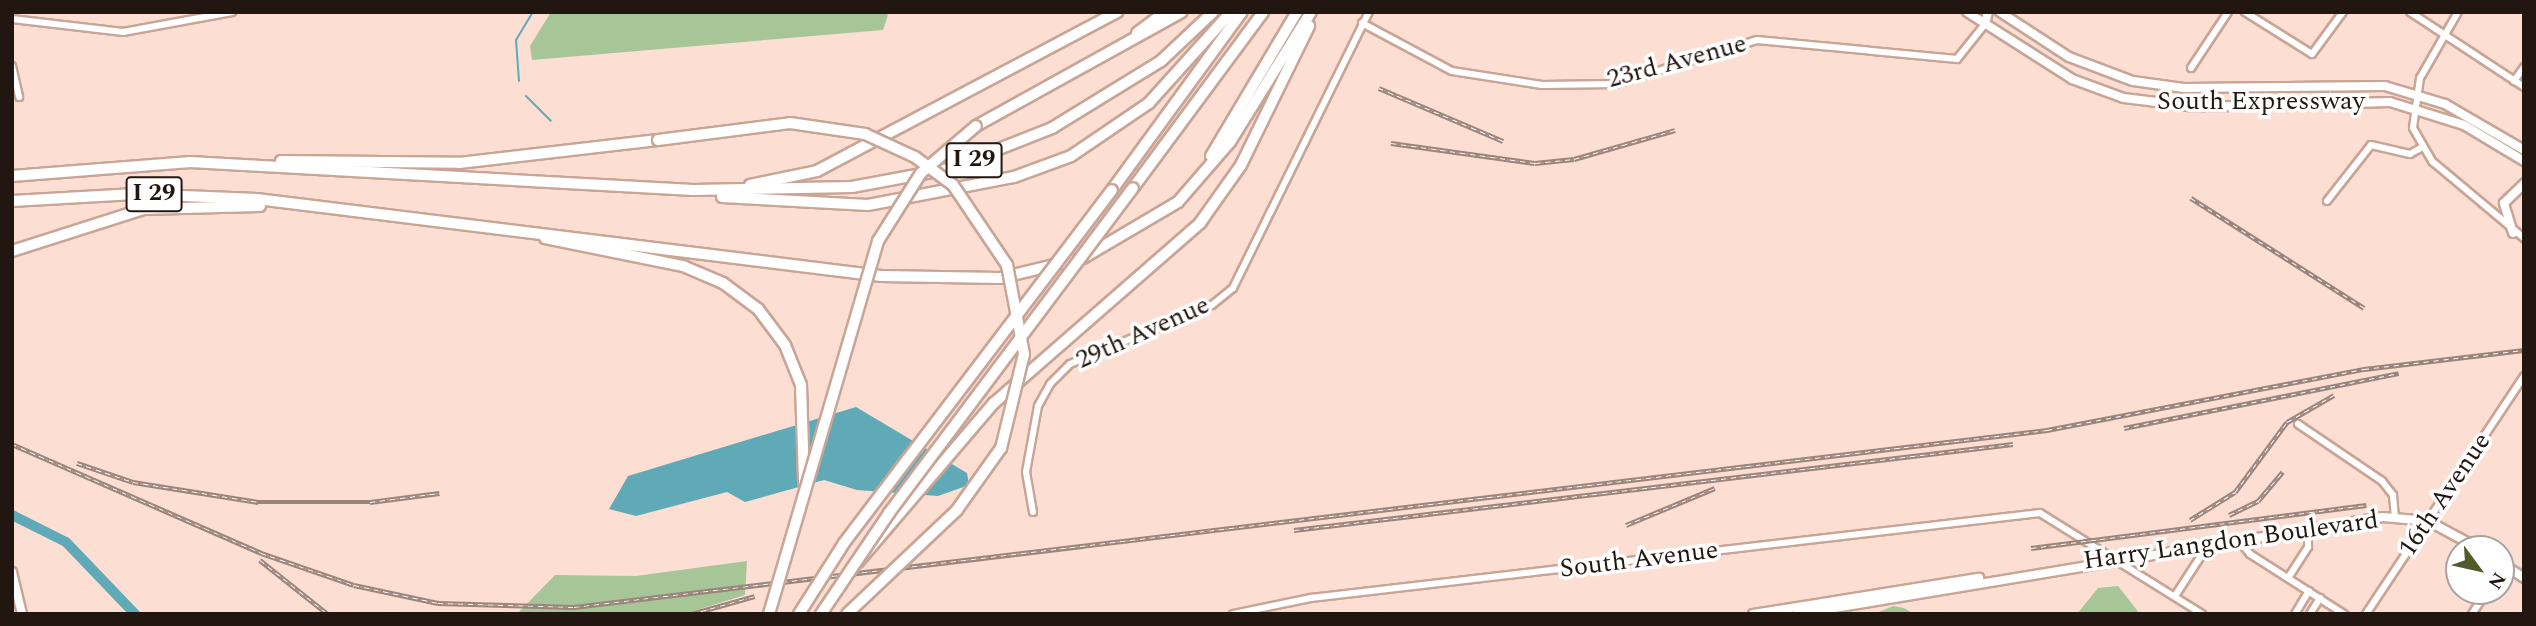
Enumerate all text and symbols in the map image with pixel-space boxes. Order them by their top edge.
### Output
street label: 23rd Avenue [1604,28,1750,96]
street label: South Expressway [2157,86,2365,118]
road number: I 29 [944,140,1004,180]
road number: I 29 [124,174,184,214]
street label: 29th Avenue [1071,290,1215,376]
street label: 16th Avenue [2392,427,2498,563]
street label: Harry Langdon Boulevard [2081,505,2381,577]
street label: South Avenue [1558,535,1720,585]
north arrow [2445,535,2515,605]
text: N [2480,566,2513,595]

